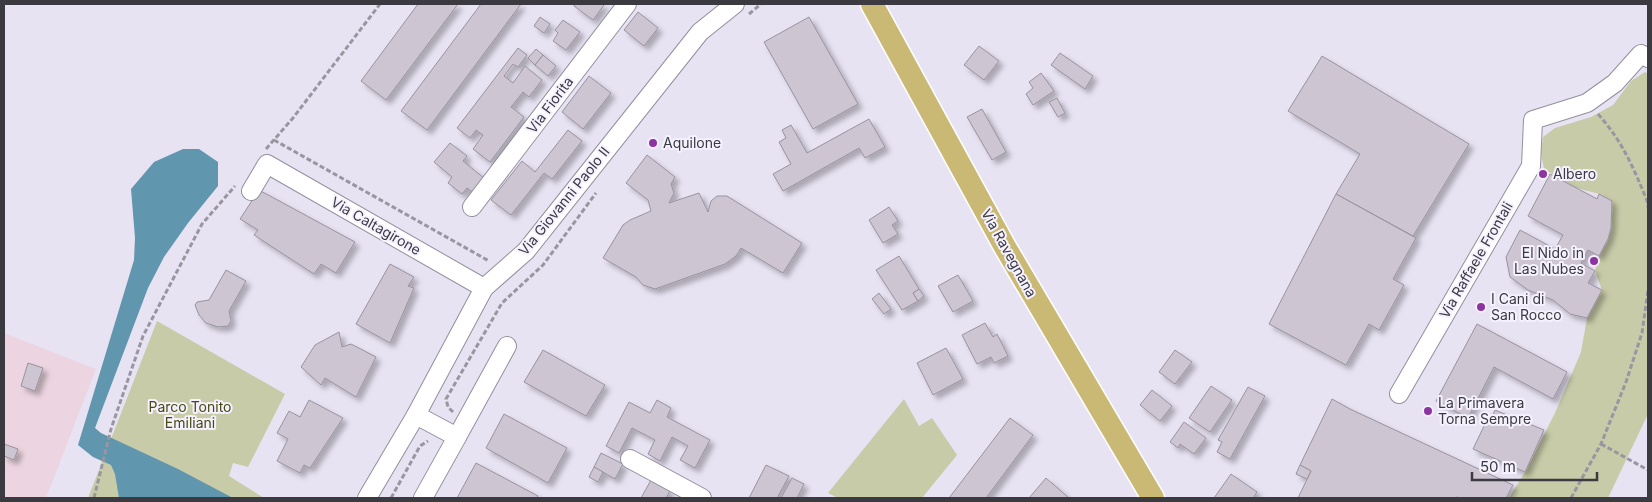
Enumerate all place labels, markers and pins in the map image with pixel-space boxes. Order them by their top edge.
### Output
place label: Aquilone [663,134,721,151]
marker: Aquilone [647,137,659,149]
place label: Albero [1553,165,1596,182]
marker: Albero [1537,168,1549,180]
place label: El Nido in Las Nubes [1514,244,1584,277]
marker: El Nido in Las Nubes [1588,255,1600,267]
place label: I Cani di San Rocco [1491,290,1562,323]
marker: I Cani di San Rocco [1475,301,1487,313]
place label: La Primavera Torna Sempre [1438,394,1531,427]
marker: La Primavera Torna Sempre [1422,405,1434,417]

